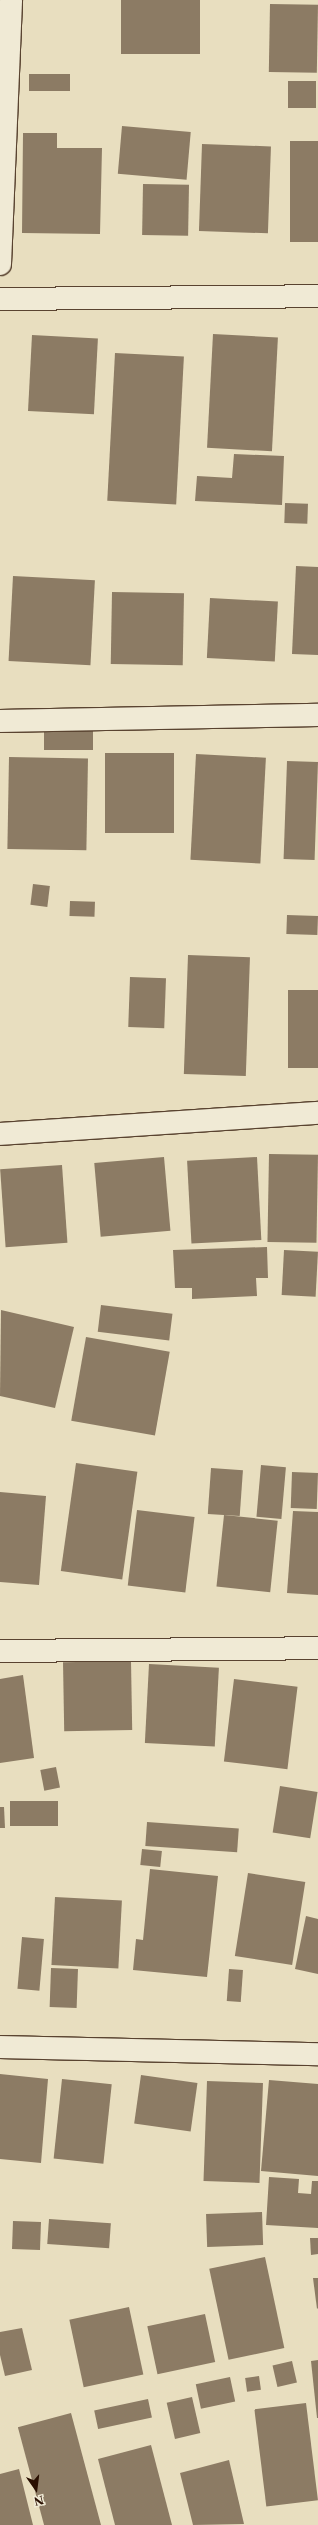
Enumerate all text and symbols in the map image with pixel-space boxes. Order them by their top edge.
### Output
north arrow [16,2469,56,2509]
text: N [33,2493,45,2509]

